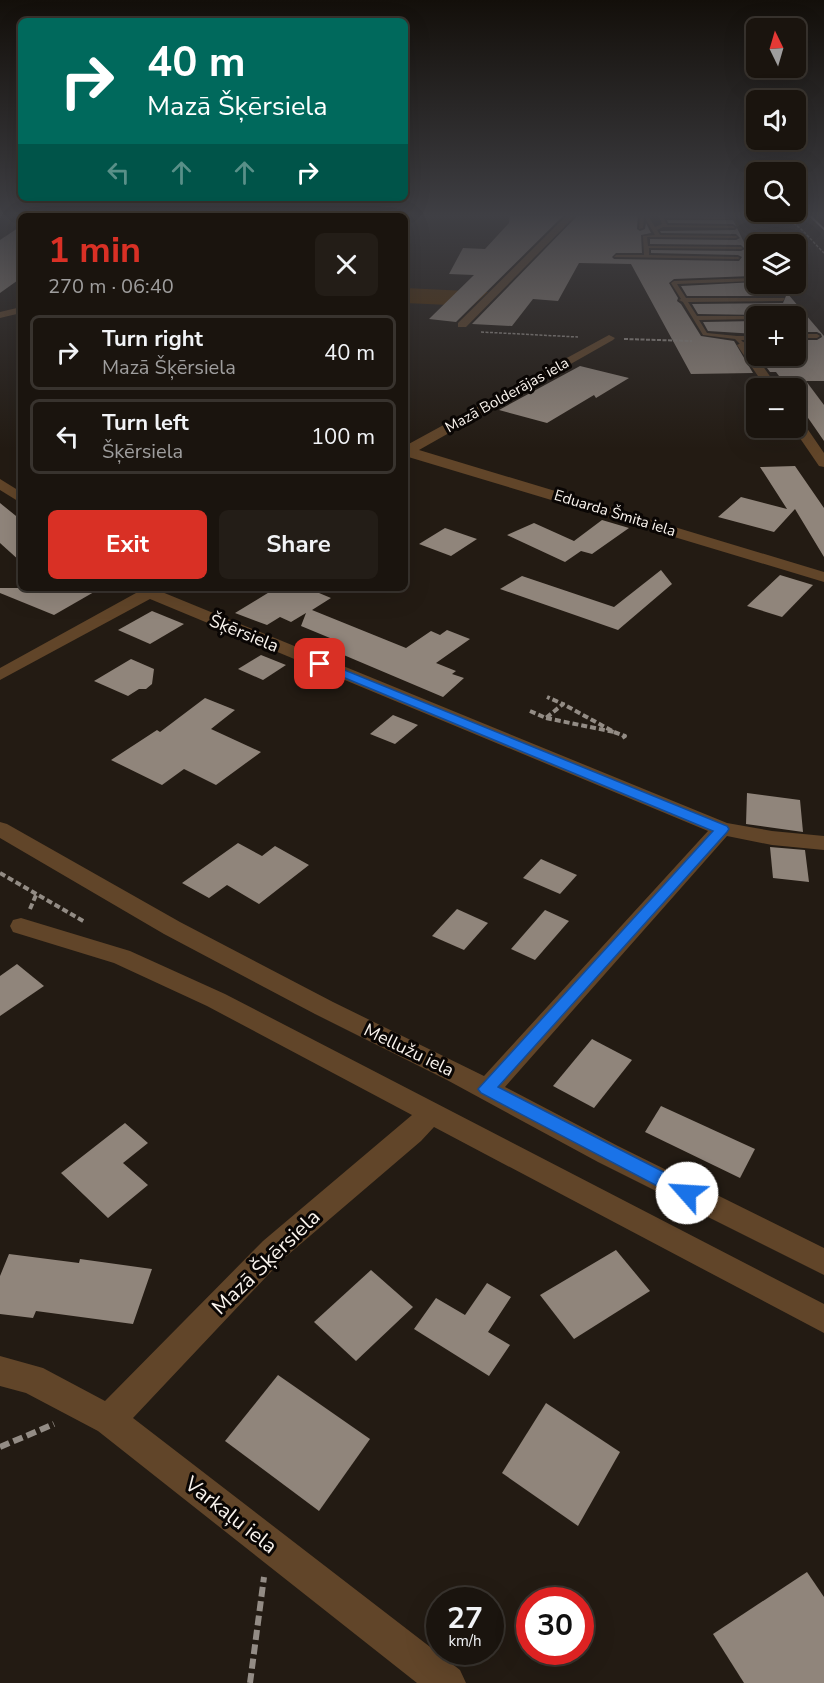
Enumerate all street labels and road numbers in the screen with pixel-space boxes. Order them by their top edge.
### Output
street label: Mazā Bolderājas iela [442,353,572,437]
street label: Eduarda Šmita iela [552,484,679,541]
street label: Šķērsiela [206,608,282,658]
street label: Mellužu iela [360,1018,458,1082]
street label: Mazā Šķērsiela [206,1203,326,1321]
street label: Varkaļu iela [178,1469,283,1560]

